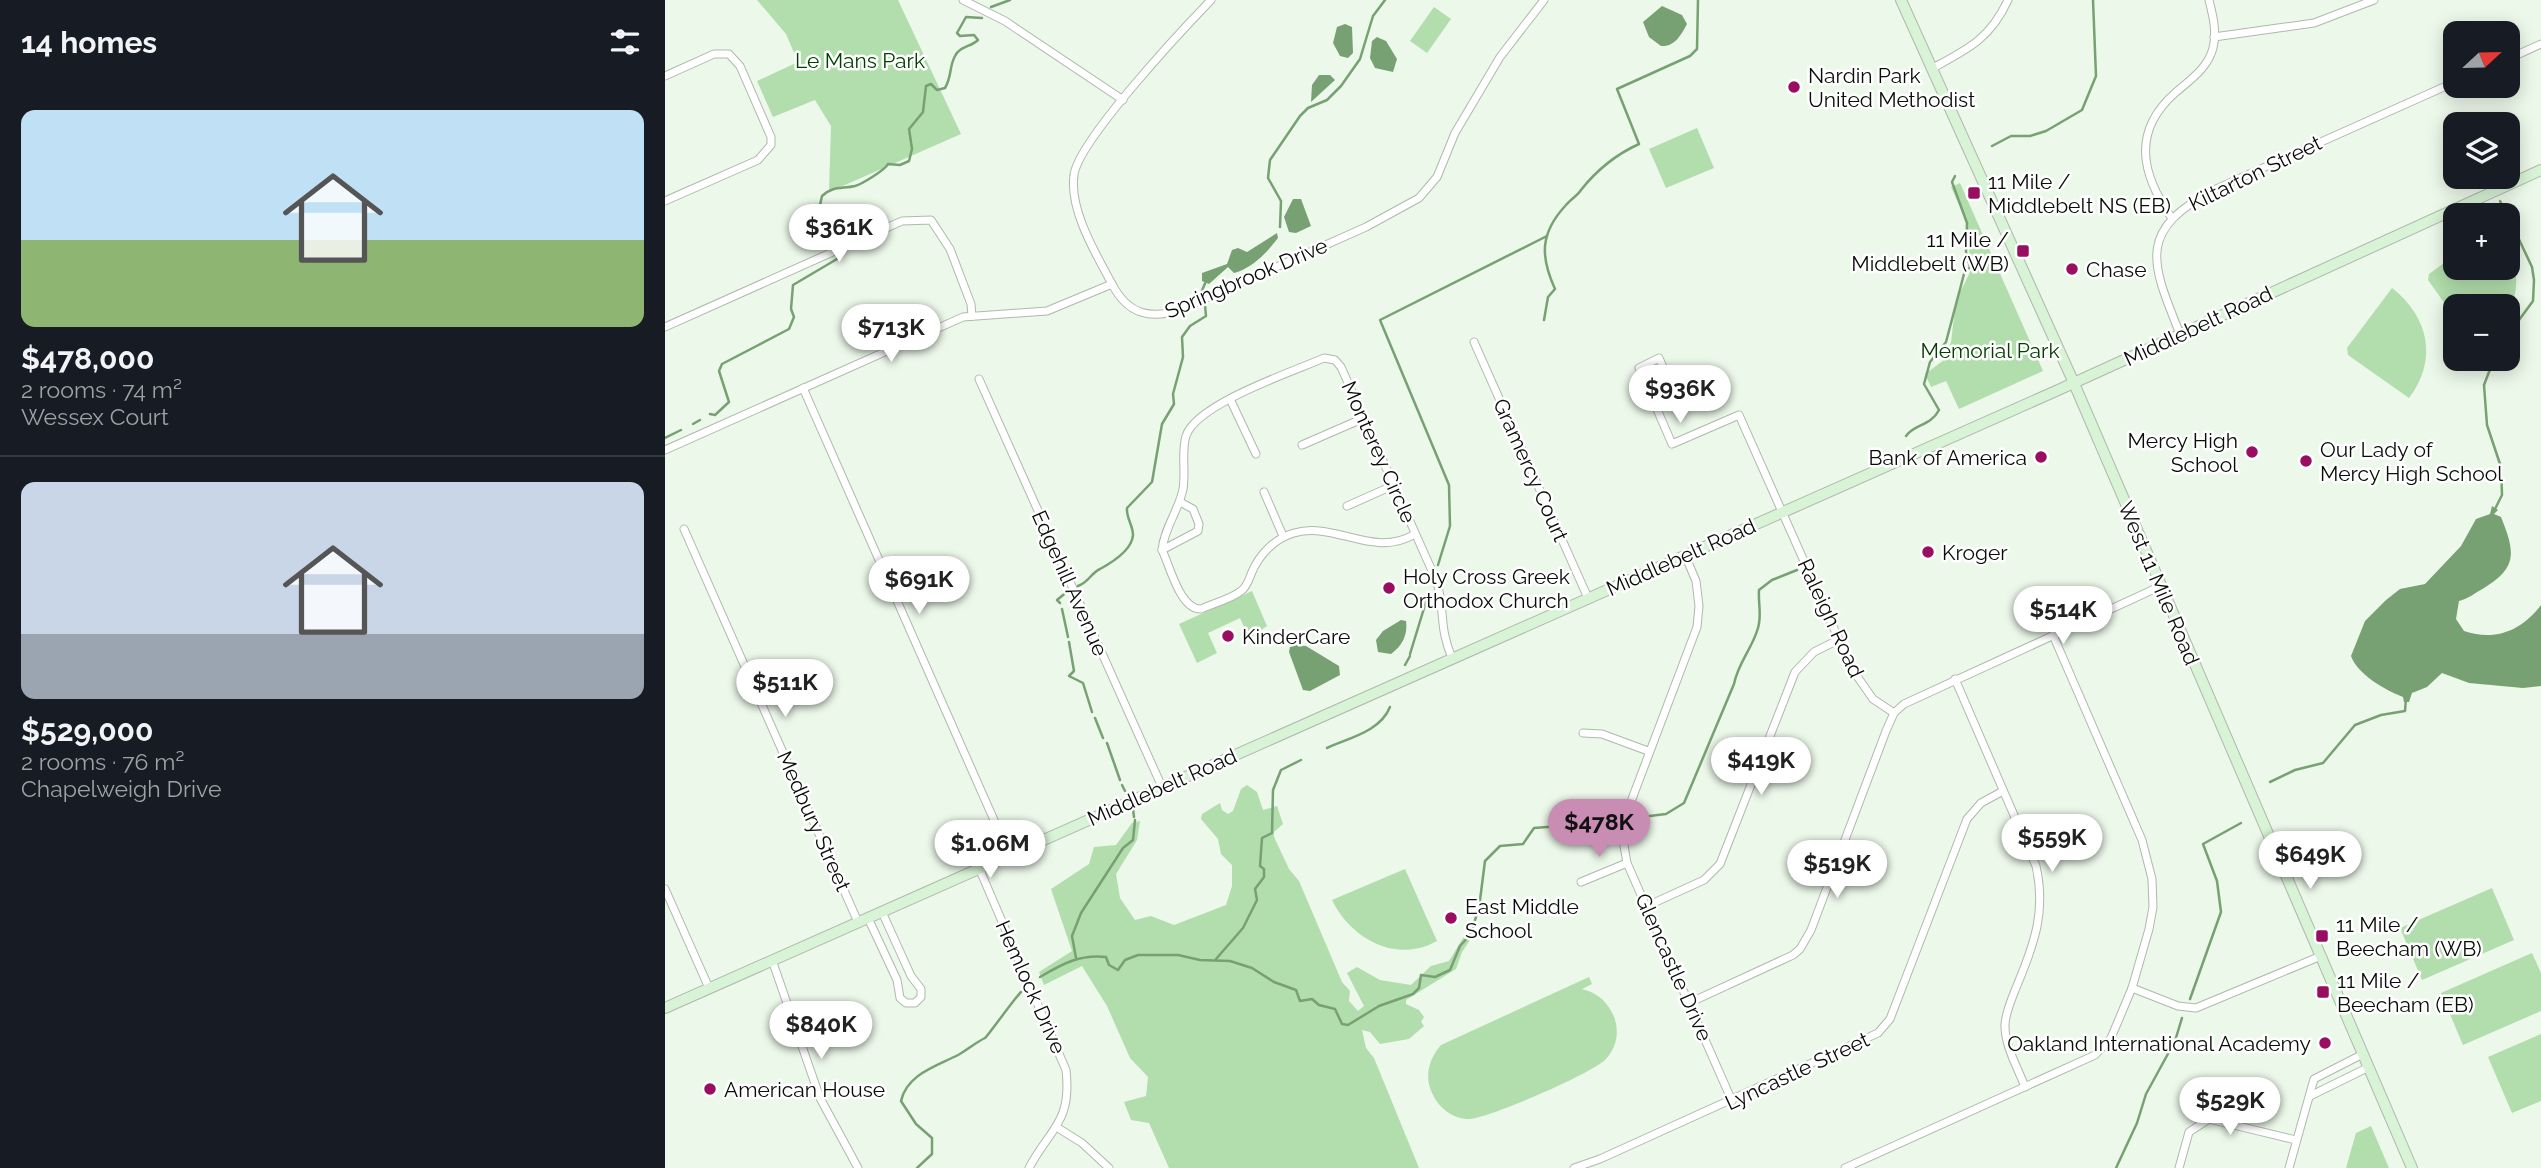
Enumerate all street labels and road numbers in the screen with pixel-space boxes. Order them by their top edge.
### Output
street label: Kiltarton Street [2184,130,2326,216]
street label: Springbrook Drive [1161,232,1331,324]
street label: Middlebelt Road [2120,281,2276,371]
street label: Monterey Circle [1336,377,1422,527]
street label: Gramercy Court [1488,395,1574,545]
street label: West 11 Mile Road [2113,497,2205,669]
street label: Edgehill Avenue [1027,506,1113,660]
street label: Middlebelt Road [1602,513,1760,601]
street label: Raleigh Road [1793,554,1869,682]
street label: Middlebelt Road [1083,743,1241,831]
street label: Medbury Street [772,747,856,895]
street label: Glencastle Drive [1630,889,1718,1045]
street label: Hemlock Drive [990,916,1072,1058]
street label: Lyncastle Street [1721,1027,1873,1115]

